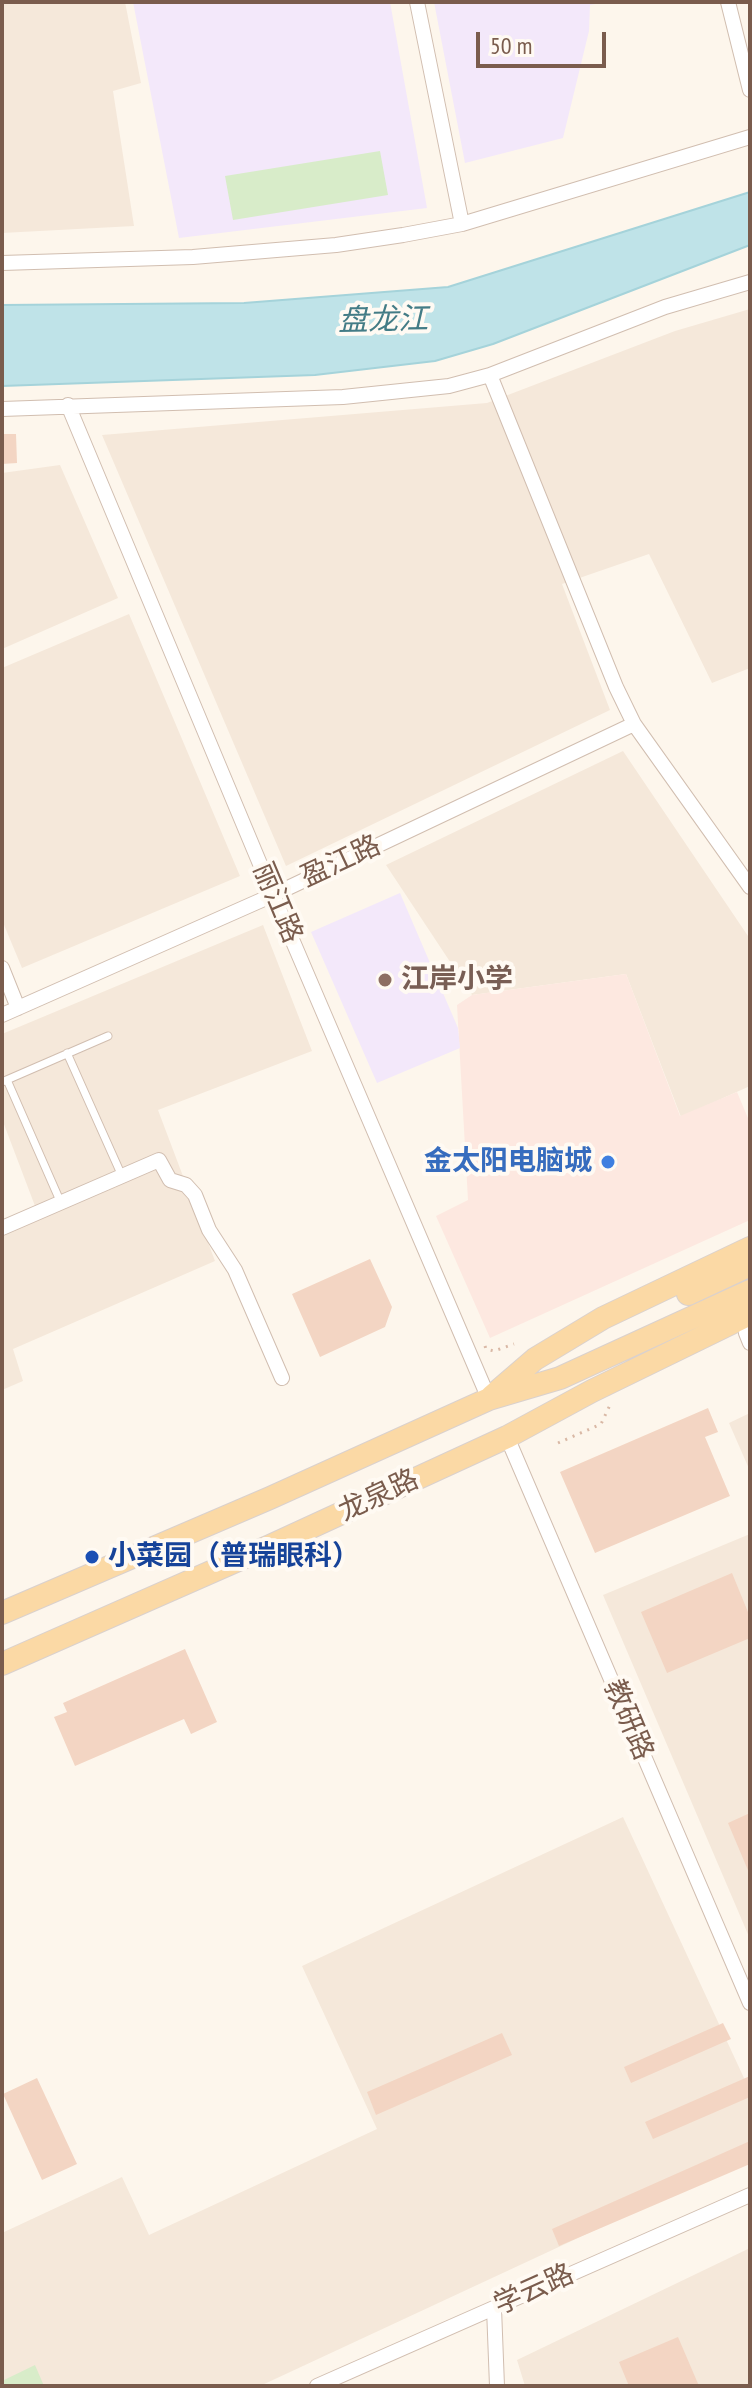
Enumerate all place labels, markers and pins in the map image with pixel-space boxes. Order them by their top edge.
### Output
place label: 江岸小学 [401,963,513,997]
marker: 江岸小学 [376,971,394,989]
place label: 金太阳电脑城 [424,1145,592,1179]
marker: 金太阳电脑城 [599,1153,617,1171]
place label: 小菜园（普瑞眼科） [108,1540,360,1574]
marker: 小菜园（普瑞眼科） [83,1548,101,1566]

